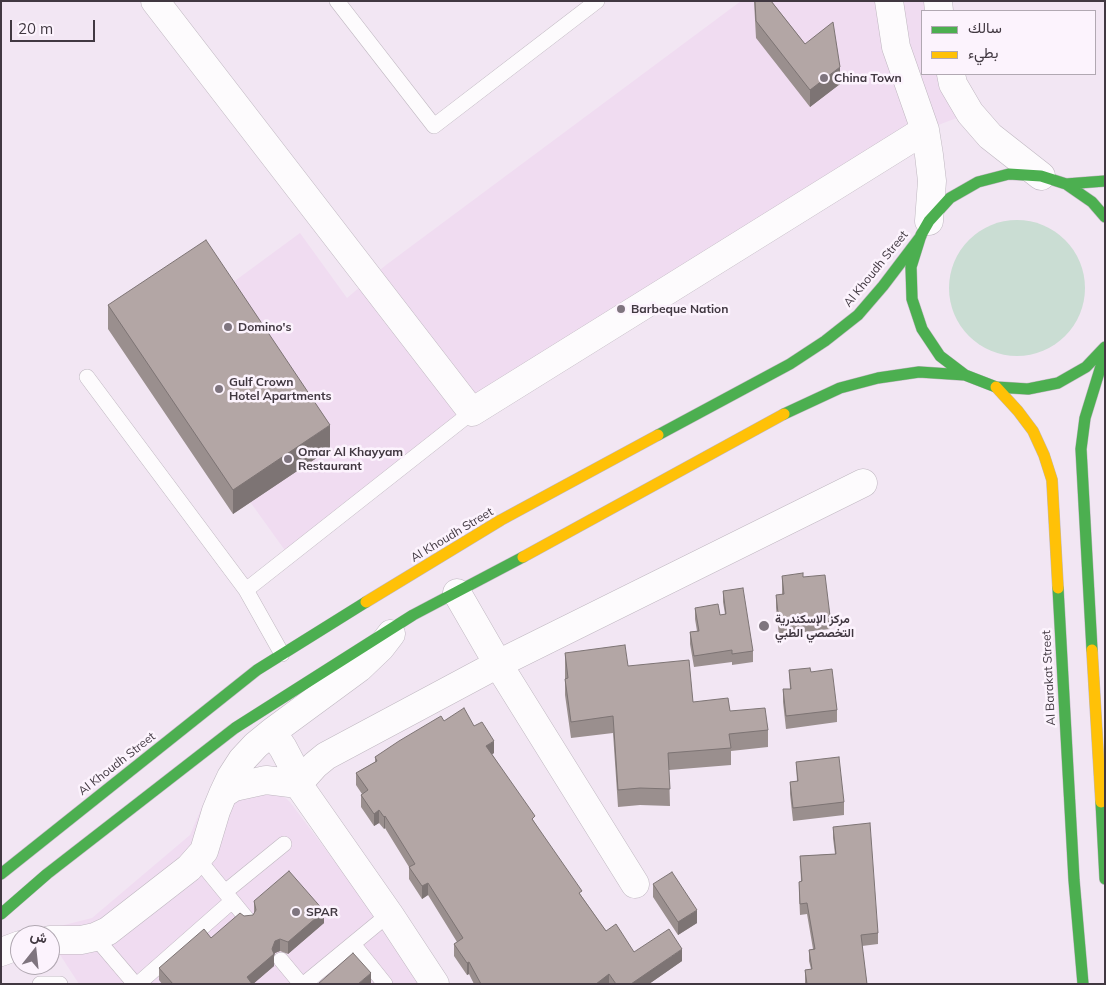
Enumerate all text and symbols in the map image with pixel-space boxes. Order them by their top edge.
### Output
scale bar [12,10,98,42]
legend [921,10,1096,75]
text: سالك [968,18,1002,37]
text: 20 m [18,19,53,38]
text: بطيء [968,43,998,62]
place label: China Town [834,71,902,85]
marker: China Town [818,72,830,84]
street label: Al Khoudh Street [841,228,911,310]
place label: Barbeque Nation [631,302,728,316]
marker: Barbeque Nation [615,303,627,315]
place label: Domino's [238,320,291,334]
marker: Domino's [222,321,234,333]
place label: Gulf Crown Hotel Apartments [229,375,331,403]
marker: Gulf Crown Hotel Apartments [213,383,225,395]
place label: Omar Al Khayyam Restaurant [298,445,403,473]
marker: Omar Al Khayyam Restaurant [282,453,294,465]
street label: Al Khoudh Street [408,505,496,565]
place label: مركز الإسكندرية التخصصي الطبي [775,612,854,640]
marker: مركز الإسكندرية التخصصي الطبي [757,619,771,633]
street label: Al Barakat Street [1039,630,1059,726]
street label: Al Khoudh Street [76,729,158,799]
place label: SPAR [306,905,338,919]
marker: SPAR [290,906,302,918]
north arrow [10,925,60,975]
text: ش [28,926,49,948]

